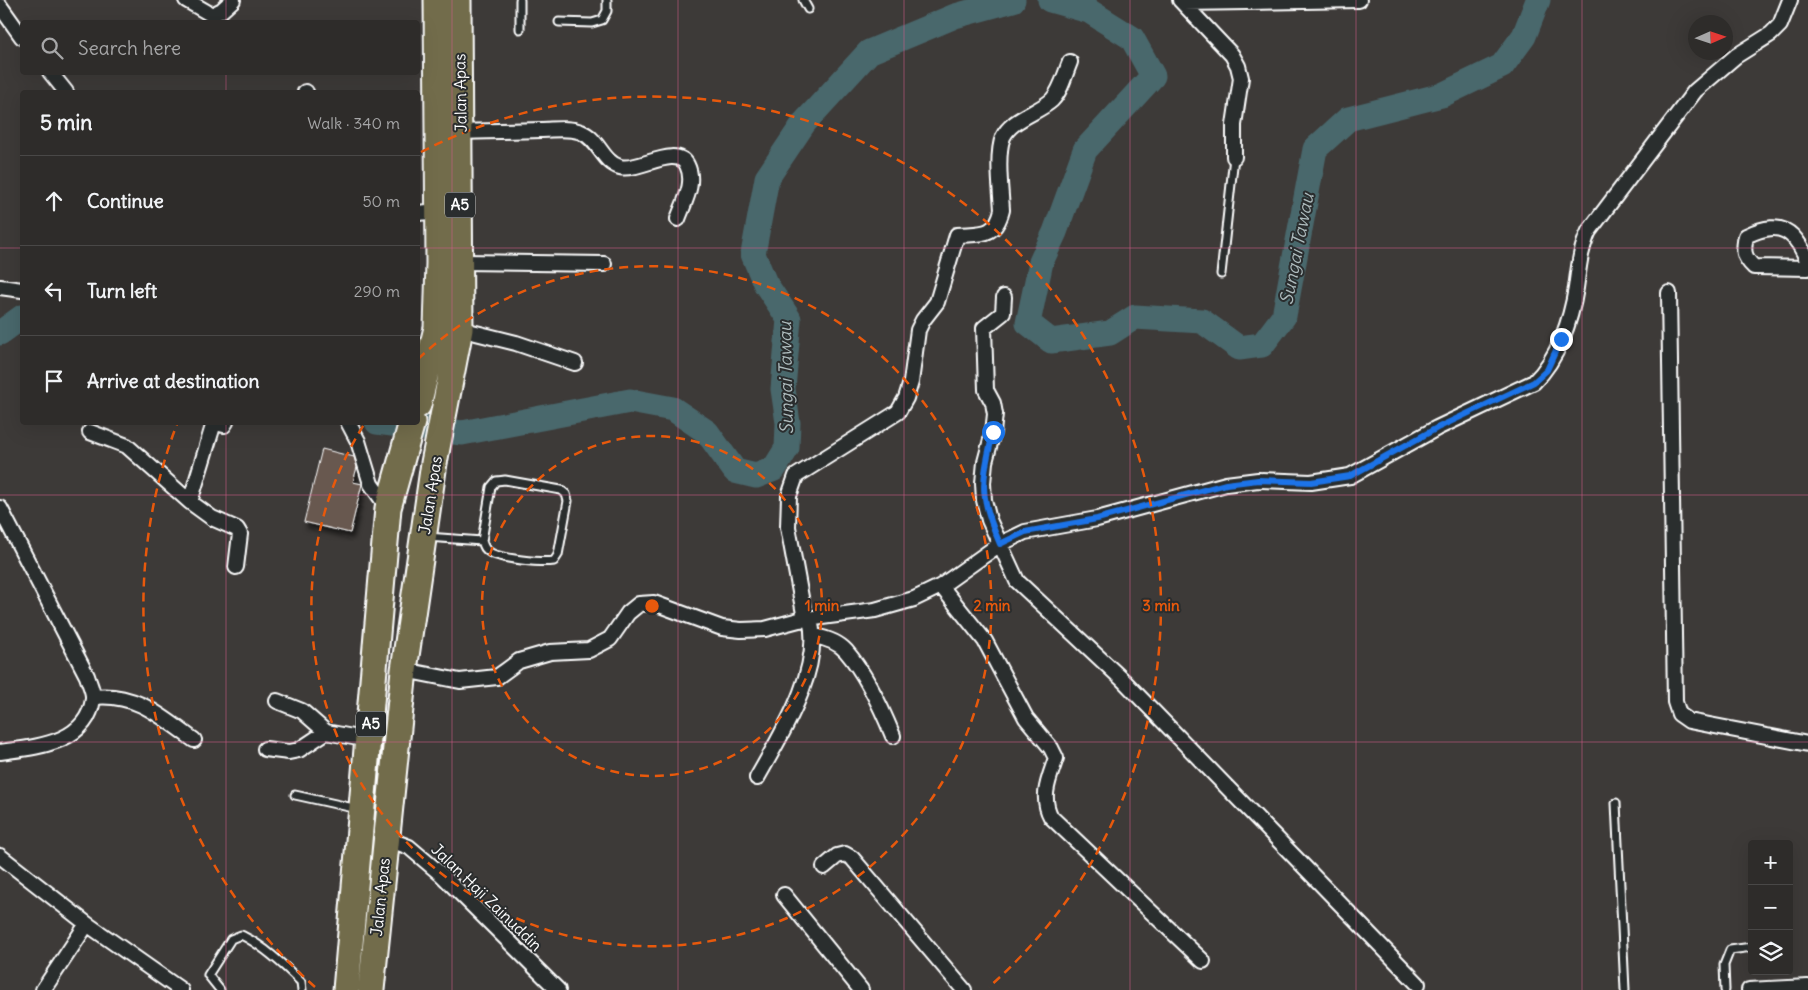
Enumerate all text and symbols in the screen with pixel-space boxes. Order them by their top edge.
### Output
north arrow [1688,15,1733,60]
search box [20,20,420,75]
icon: search [38,34,66,62]
text: Search here [78,36,181,60]
street label: Jalan Apas [449,53,471,133]
text: 5 min [40,109,92,136]
text: Walk · 340 m [307,113,400,133]
icon: ahead [40,187,68,215]
text: Continue [87,189,164,213]
water label: Sungai Tawau [1274,190,1319,307]
text: 50 m [362,191,400,211]
road number: A5 [445,192,475,218]
icon: left [40,277,68,305]
text: Turn left [87,279,157,303]
text: 290 m [354,281,400,301]
water label: Sungai Tawau [773,320,798,435]
route end [1550,328,1573,351]
icon: arrive [40,367,68,395]
text: Arrive at destination [87,369,260,393]
route start [982,421,1005,444]
street label: Jalan Apas [414,454,446,536]
text: 1 min [805,596,840,615]
text: 2 min [974,596,1011,615]
text: 3 min [1142,596,1180,615]
centre of rings [643,597,661,615]
road number: A5 [356,712,386,736]
street label: Jalan Haji Zainuddin [427,839,547,955]
map controls [1748,840,1793,975]
button: + [1748,840,1793,885]
street label: Jalan Apas [366,857,394,937]
button: − [1748,885,1793,930]
button: layers [1748,930,1793,975]

